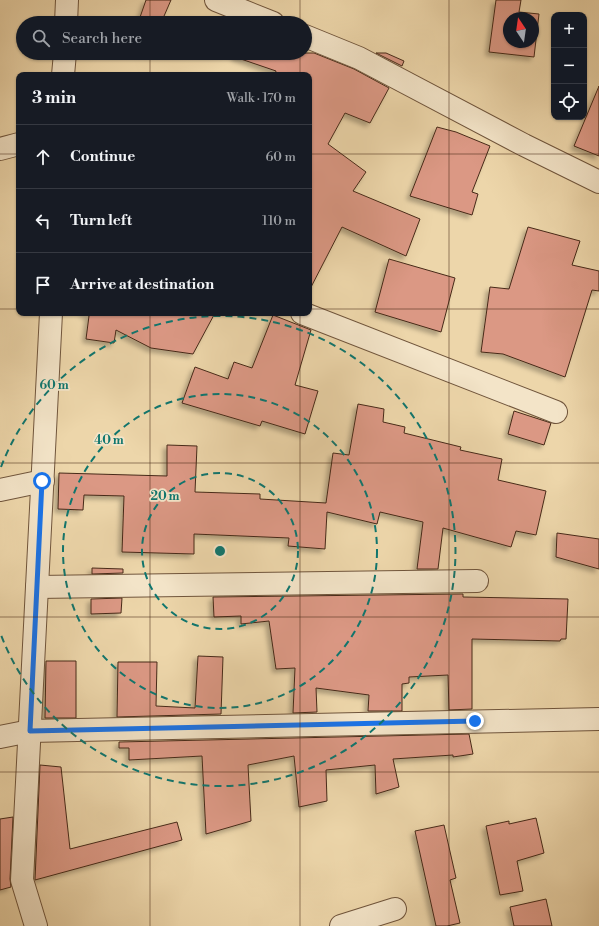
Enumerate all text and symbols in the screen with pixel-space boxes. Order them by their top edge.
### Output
north arrow [503,12,539,48]
map controls [551,12,587,120]
button: + [551,12,587,48]
search box [16,16,312,60]
icon: search [30,27,52,49]
text: Search here [62,29,142,48]
button: − [551,48,587,84]
button: locate [551,84,587,120]
text: 3 min [32,87,76,109]
text: Walk · 170 m [226,90,296,106]
icon: ahead [32,146,54,168]
text: Continue [70,147,135,166]
text: 60 m [265,149,296,165]
icon: left [32,210,54,232]
text: Turn left [70,211,132,230]
text: 110 m [262,213,296,229]
icon: arrive [32,274,54,296]
text: Arrive at destination [70,275,214,294]
text: 60 m [39,378,69,393]
text: 40 m [94,433,124,448]
route start [33,472,51,490]
text: 20 m [150,489,180,504]
centre of rings [213,544,227,558]
route end [466,712,484,730]

